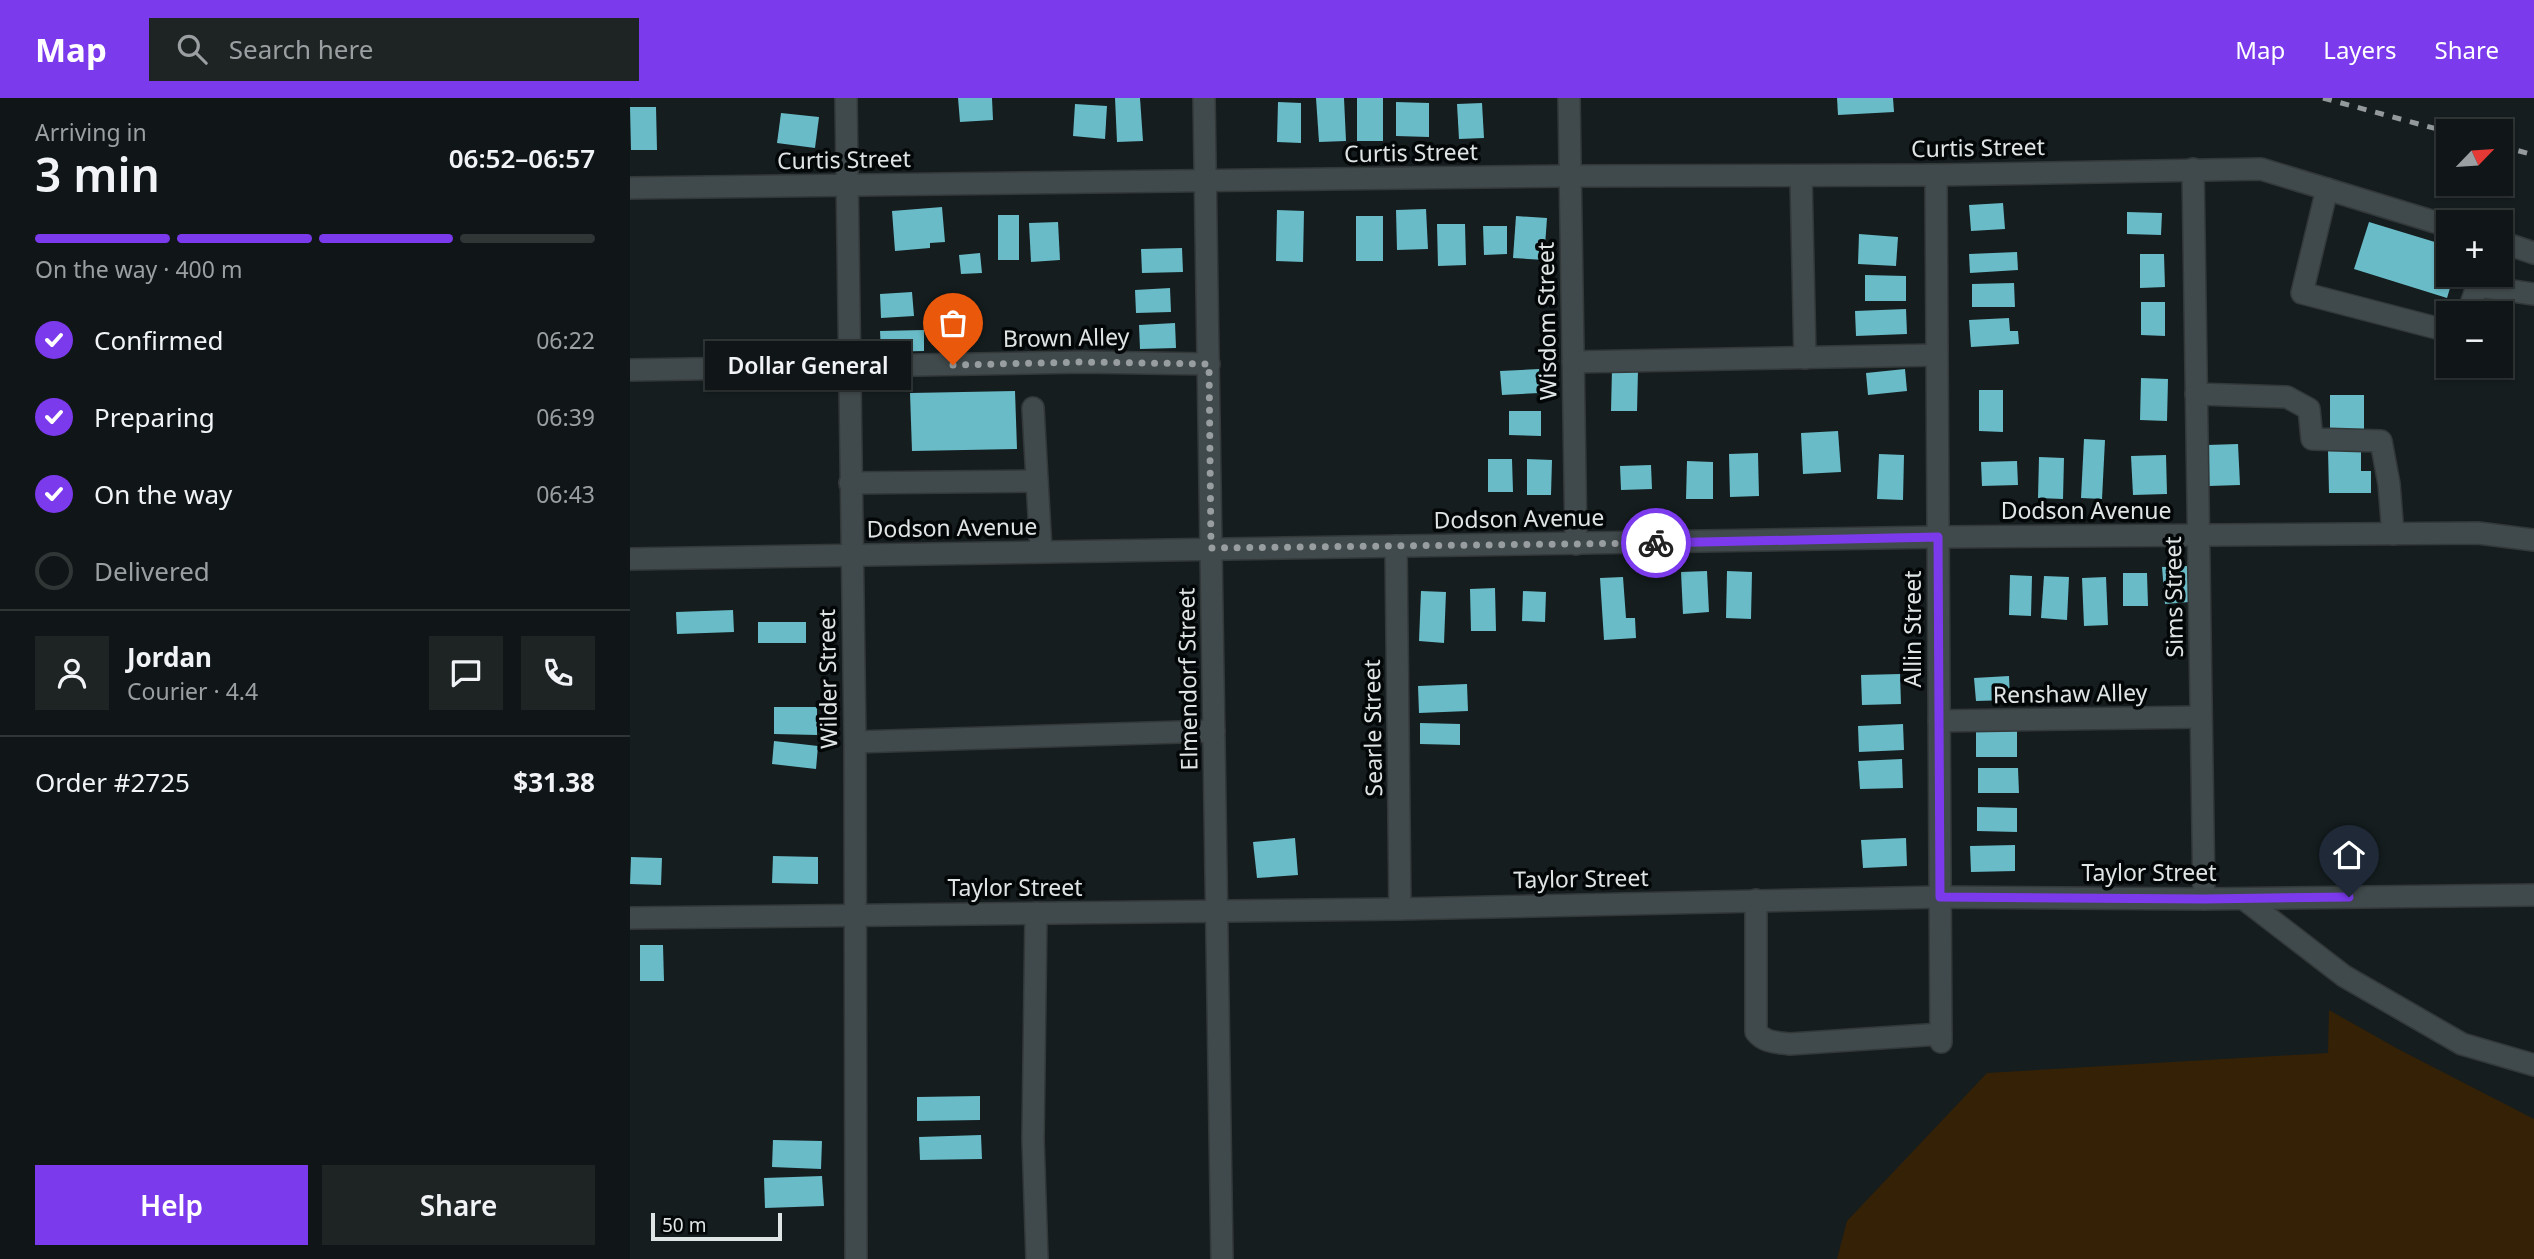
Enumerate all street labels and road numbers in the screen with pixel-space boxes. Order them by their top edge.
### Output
street label: Curtis Street [1911,130,2045,164]
street label: Curtis Street [1344,135,1478,169]
street label: Curtis Street [777,142,911,176]
street label: Wisdom Street [1529,242,1563,400]
street label: Brown Alley [1002,320,1130,354]
street label: Dodson Avenue [2001,494,2171,526]
street label: Dodson Avenue [1433,501,1605,535]
street label: Dodson Avenue [866,510,1038,544]
street label: Sims Street [2156,536,2190,658]
street label: Allin Street [1896,571,1928,687]
street label: Elmendorf Street [1169,587,1205,771]
street label: Wilder Street [810,609,844,749]
street label: Searle Street [1355,659,1389,797]
street label: Renshaw Alley [1992,676,2148,710]
street label: Taylor Street [2081,856,2217,888]
street label: Taylor Street [1513,861,1649,895]
street label: Taylor Street [947,871,1083,903]

